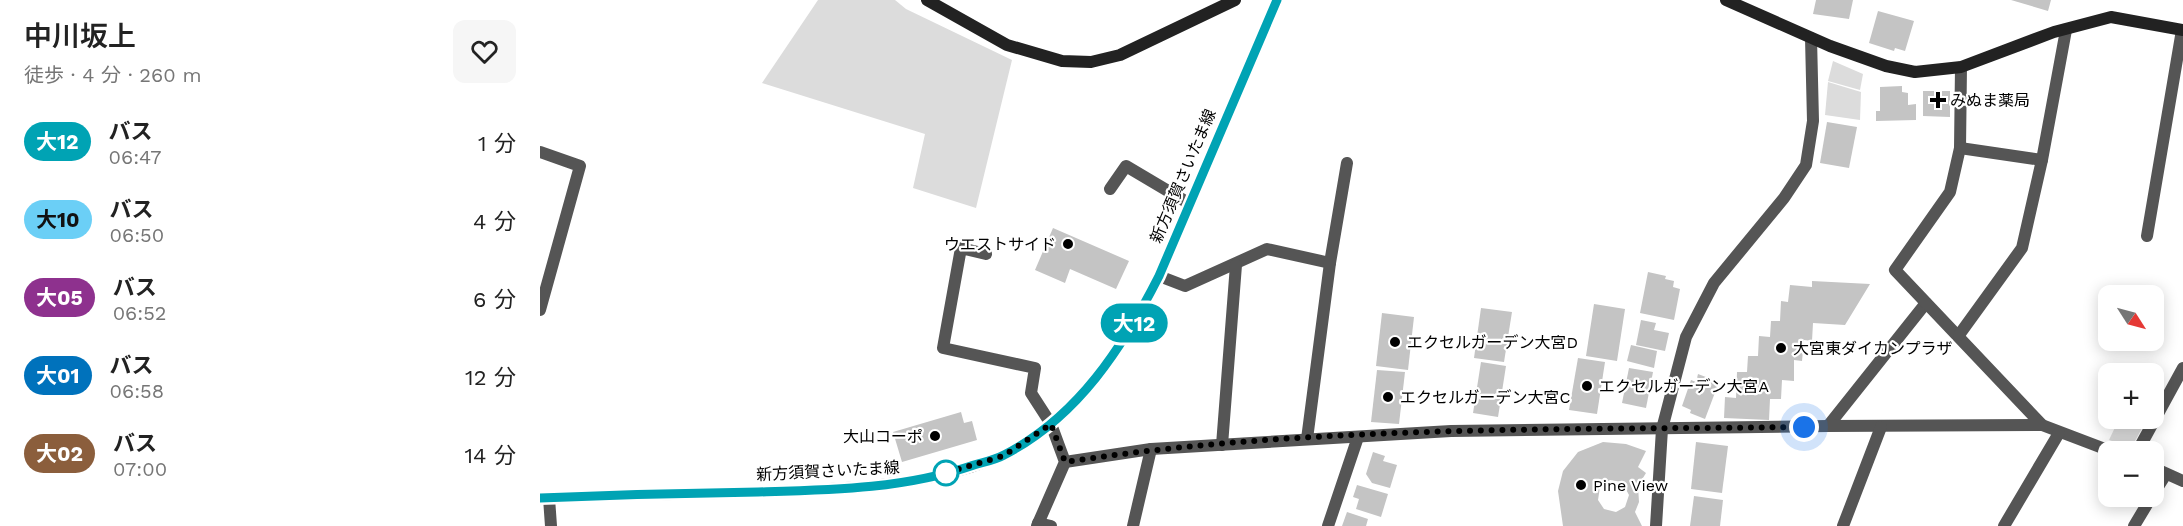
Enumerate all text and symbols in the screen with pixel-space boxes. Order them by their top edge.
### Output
text: 中川坂上 [24,20,136,53]
button: heart [453,20,516,83]
text: 徒歩 · 4 分 · 260 m [24,63,202,87]
place label: みぬま薬局 [1950,91,2030,110]
marker: みぬま薬局 [1931,93,1945,107]
street label: 新方須賀さいたま線 [1146,106,1220,246]
text: バス [109,119,153,144]
text: 大12 [36,129,79,154]
text: 1 分 [478,131,516,156]
text: 06:47 [109,145,162,169]
text: バス [110,197,154,222]
text: 大10 [36,207,80,232]
text: 4 分 [473,209,516,234]
text: 06:50 [110,223,164,247]
place label: ウエストサイド [944,235,1056,254]
marker: ウエストサイド [1061,237,1075,251]
text: バス [113,275,157,300]
text: 大05 [36,285,83,310]
north arrow [2098,285,2164,351]
map controls [2098,285,2164,507]
text: 6 分 [473,287,516,312]
text: 06:52 [113,301,166,325]
line badge: 大12 [1100,304,1168,342]
text: 大12 [1113,311,1155,336]
place label: エクセルガーデン大宮D [1407,333,1578,352]
marker: エクセルガーデン大宮D [1388,335,1402,349]
place label: 大宮東ダイカンプラザ [1793,339,1953,358]
marker: 大宮東ダイカンプラザ [1774,341,1788,355]
text: バス [110,353,154,378]
text: 大01 [36,363,80,388]
button: + [2098,363,2164,429]
text: 12 分 [465,365,516,390]
place label: エクセルガーデン大宮A [1599,377,1770,396]
text: 06:58 [110,379,164,403]
marker: エクセルガーデン大宮A [1580,379,1594,393]
place label: エクセルガーデン大宮C [1400,388,1571,407]
marker: エクセルガーデン大宮C [1381,390,1395,404]
your location [1789,412,1819,442]
place label: 大山コーポ [843,427,923,446]
marker: 大山コーポ [928,429,942,443]
text: バス [113,431,157,456]
text: 大02 [36,441,83,466]
button: − [2098,441,2164,507]
text: 14 分 [464,443,516,468]
text: 07:00 [113,457,167,481]
street label: 新方須賀さいたま線 [756,458,900,484]
unlabelled marker [933,460,959,486]
place label: Pine View [1593,476,1668,495]
marker: Pine View [1574,478,1588,492]

